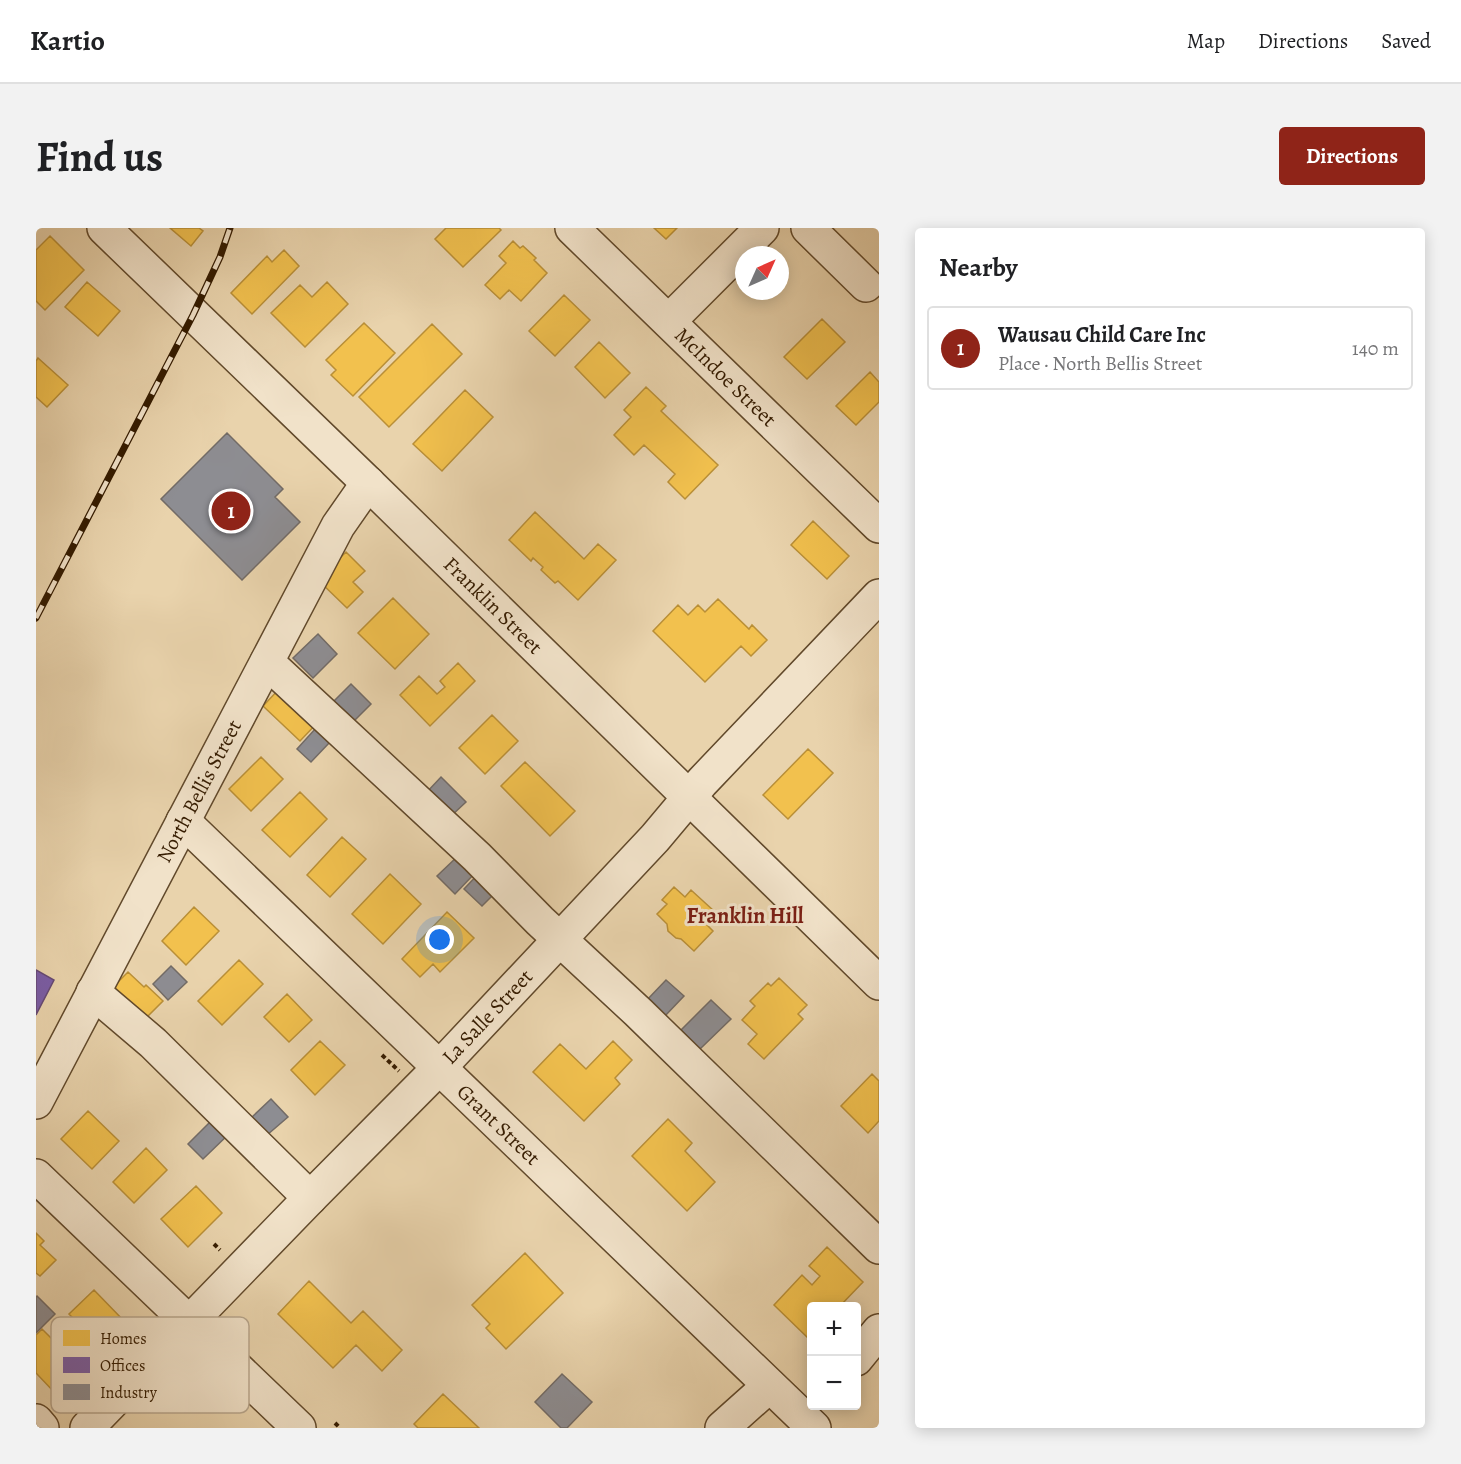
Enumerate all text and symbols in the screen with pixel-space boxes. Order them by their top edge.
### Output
text: Kartio [30,22,105,60]
text: Map [1187,27,1225,55]
text: Directions [1258,27,1348,55]
text: Saved [1381,27,1431,55]
button: Directions [1279,127,1425,185]
text: Find us [36,128,163,185]
north arrow [735,246,789,300]
text: Nearby [939,250,1018,285]
text: Wausau Child Care Inc [998,320,1206,350]
street label: McIndoe Street [669,321,783,433]
text: 1 [957,335,964,362]
text: 140 m [1352,335,1399,362]
text: Place · North Bellis Street [998,350,1202,377]
pin: 1 [212,488,250,534]
street label: Franklin Street [437,550,549,660]
street label: North Bellis Street [150,715,248,868]
district label: Franklin Hill [686,901,804,931]
your location [425,925,454,954]
street label: La Salle Street [436,963,539,1070]
street label: Grant Street [451,1078,546,1171]
map controls [807,1302,861,1410]
button: + [807,1302,861,1356]
legend [51,1317,249,1413]
text: Homes [100,1328,147,1350]
text: Offices [100,1355,145,1377]
button: − [807,1356,861,1410]
text: Industry [100,1382,158,1404]

